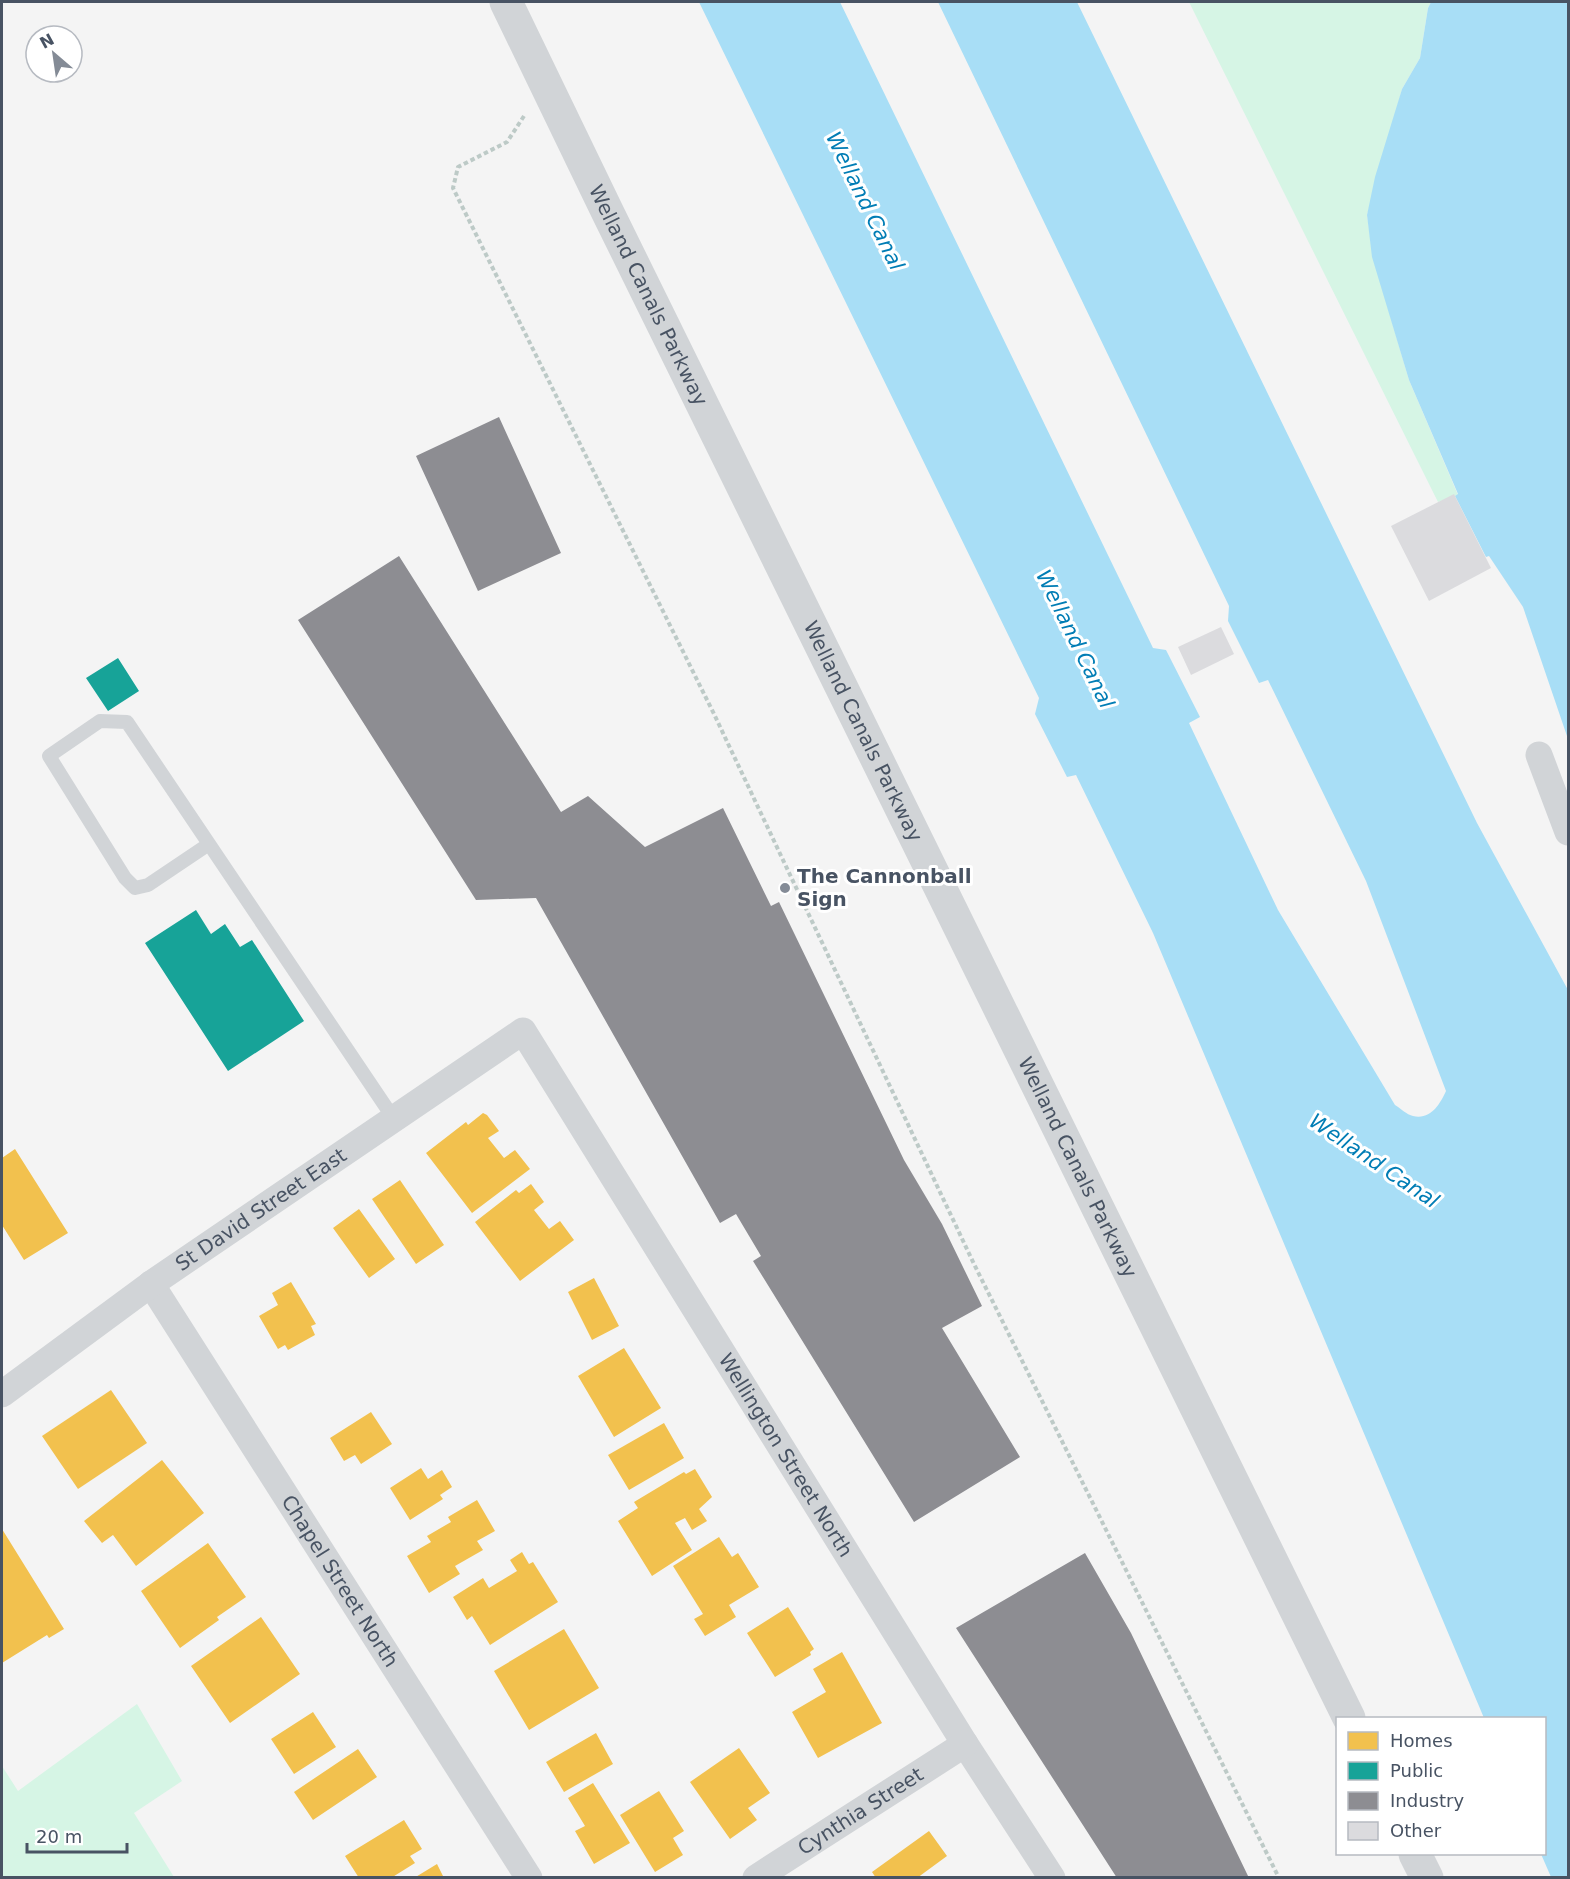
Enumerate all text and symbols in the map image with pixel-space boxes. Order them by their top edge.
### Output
north arrow [24,24,84,84]
text: N [37,30,57,53]
water label: Welland Canal [821,128,909,274]
street label: Welland Canals Parkway [584,181,713,410]
water label: Welland Canal [1031,566,1119,712]
street label: Welland Canals Parkway [799,617,928,846]
place label: The Cannonball Sign [797,864,972,911]
marker: The Cannonball Sign [778,881,792,895]
street label: Welland Canals Parkway [1013,1053,1142,1282]
water label: Welland Canal [1305,1109,1443,1213]
street label: St David Street East [171,1143,351,1276]
street label: Wellington Street North [714,1349,858,1561]
street label: Chapel Street North [276,1491,404,1671]
legend [1336,1717,1546,1855]
text: Homes [1390,1730,1453,1751]
text: Public [1390,1760,1443,1781]
street label: Cynthia Street [793,1762,928,1860]
text: Industry [1390,1790,1464,1811]
scale bar [27,1816,128,1854]
text: Other [1390,1820,1442,1841]
text: 20 m [36,1826,82,1847]

